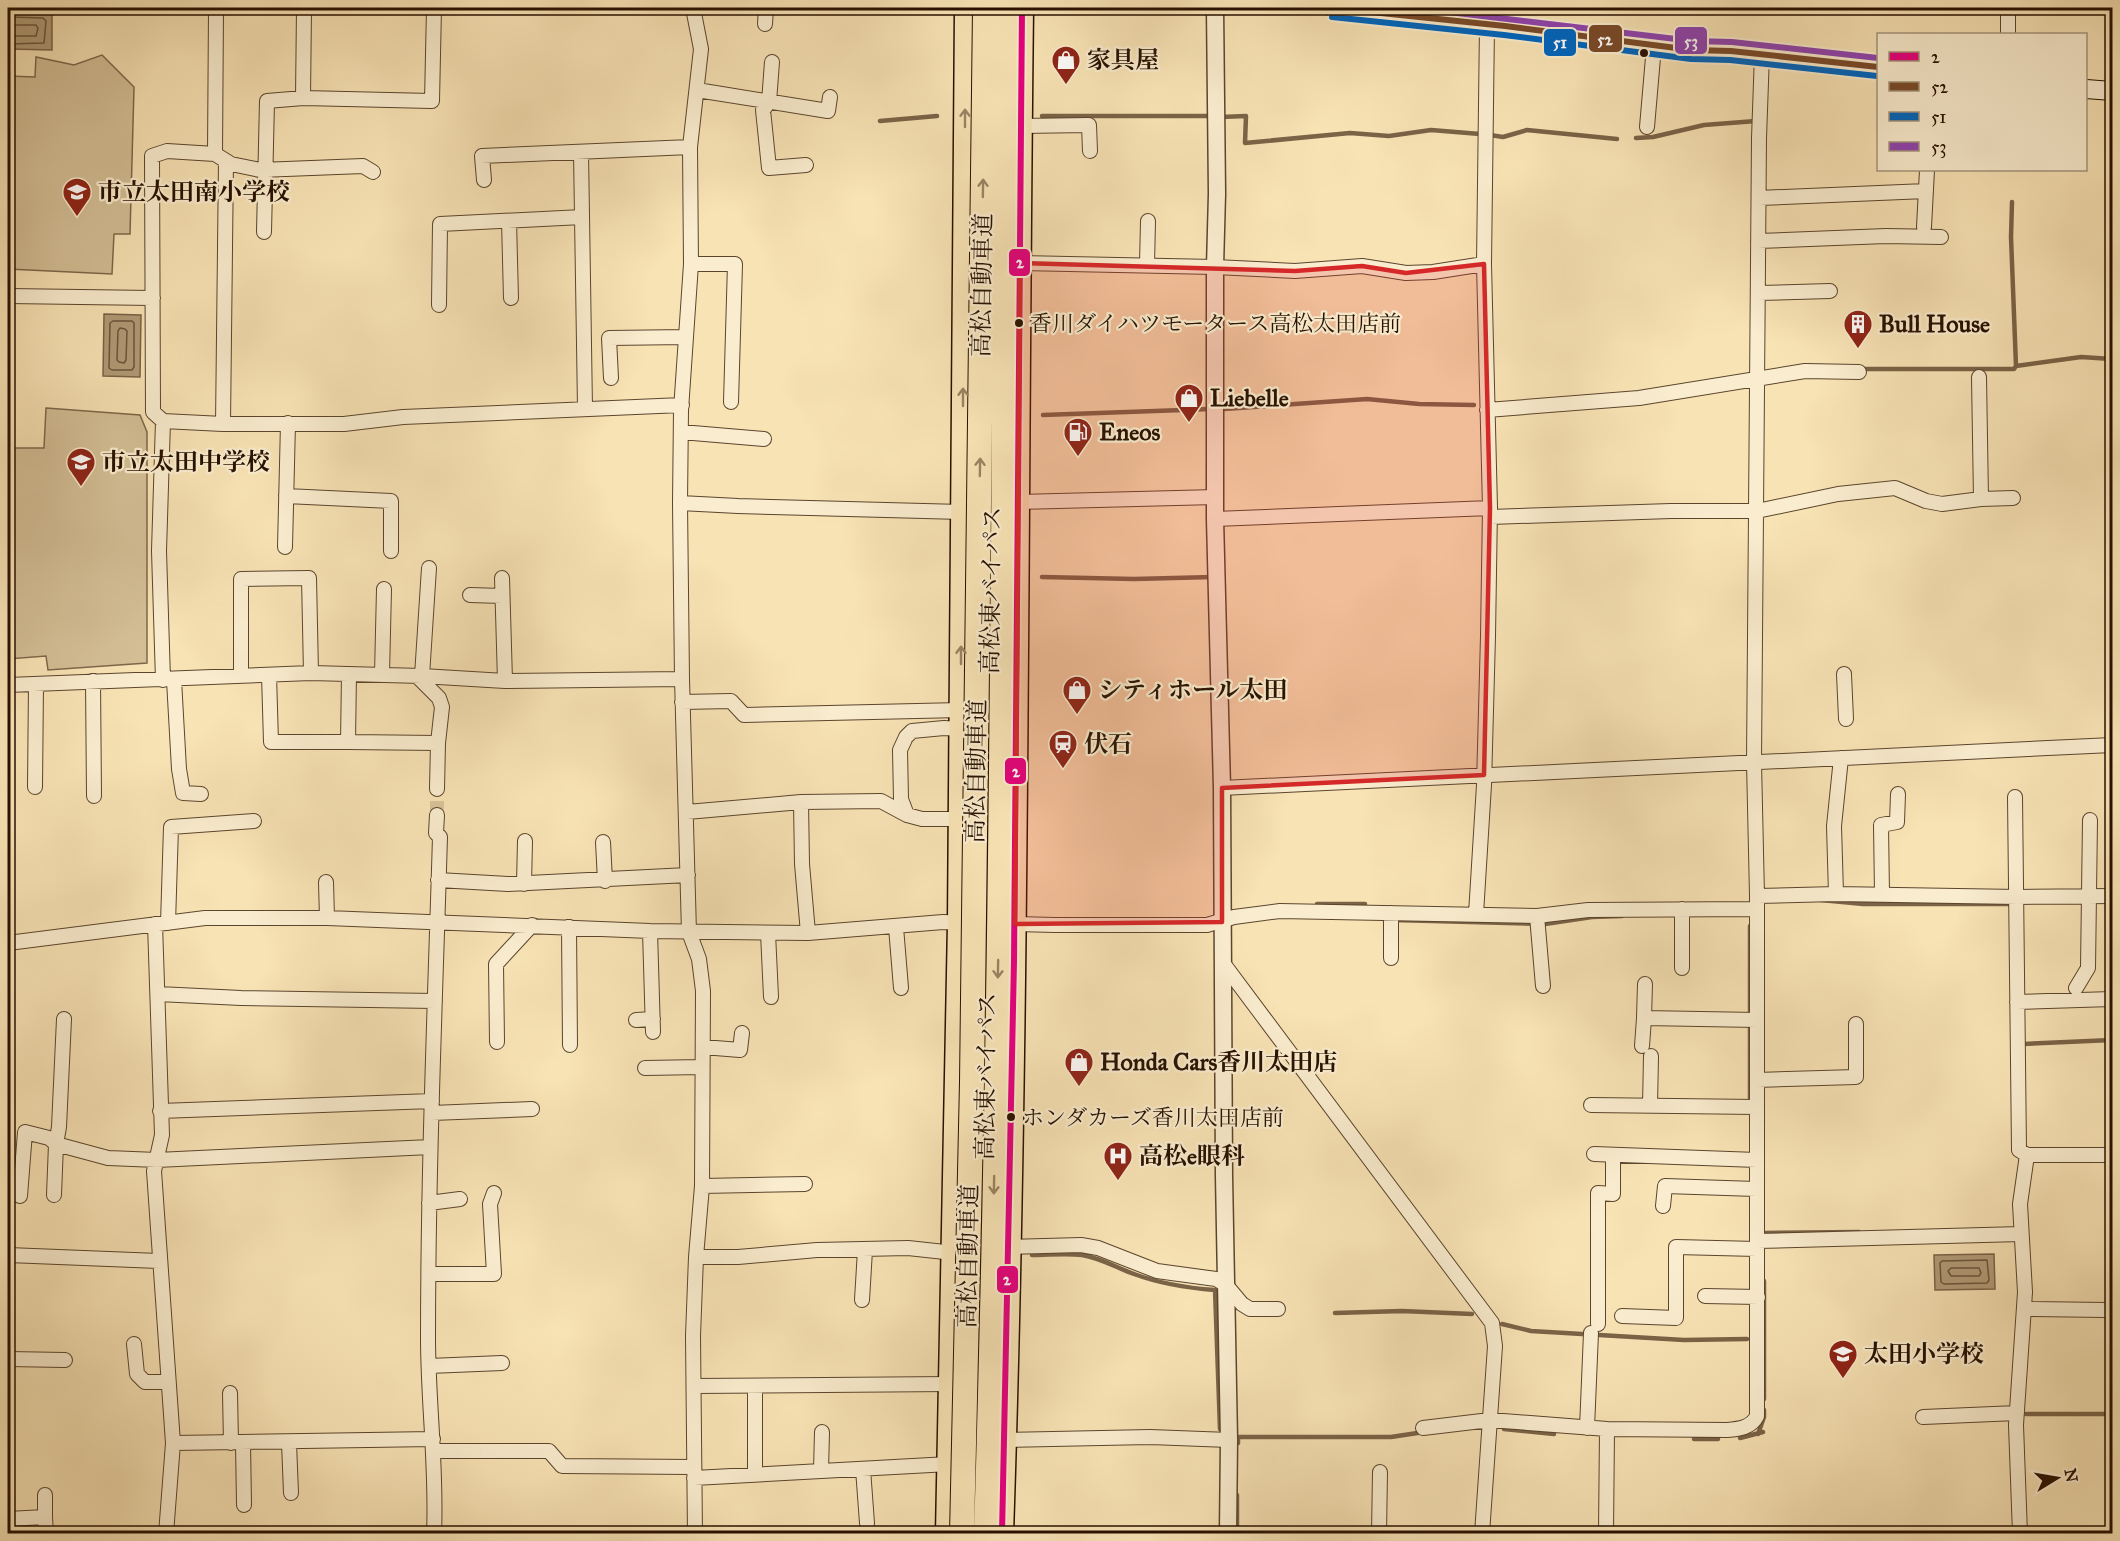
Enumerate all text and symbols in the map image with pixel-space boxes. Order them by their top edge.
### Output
line badge: 52 [1588,24,1623,53]
line badge: 53 [1674,26,1708,55]
line badge: 51 [1543,28,1577,57]
text: 52 [1597,30,1614,49]
text: 53 [1684,32,1698,52]
text: 51 [1553,33,1568,52]
legend [1877,33,2087,171]
shop icon: 家具屋 [1050,44,1082,86]
place label: 家具屋 [1087,45,1159,75]
text: 2 [1931,46,1940,68]
unlabelled marker [1638,47,1650,59]
text: 52 [1931,76,1948,98]
text: 51 [1931,106,1946,128]
one-way arrow [959,109,971,129]
text: 53 [1931,136,1947,158]
school or university icon: 市立太田南小学校 [61,176,93,218]
place label: 市立太田南小学校 [98,177,290,207]
one-way arrow [977,179,989,199]
street label: 高松自動車道 [966,213,998,357]
line badge: 2 [1008,248,1031,277]
text: 2 [1016,253,1025,272]
building icon: Bull House [1842,308,1874,350]
place label: Bull House [1879,309,1990,339]
place label: 香川ダイハツモータース高松太田店前 [1030,310,1401,337]
marker: 香川ダイハツモータース高松太田店前 [1013,317,1025,329]
shop icon: Liebelle [1173,382,1205,424]
place label: Liebelle [1210,383,1289,413]
one-way arrow [957,388,969,408]
fuel station icon: Eneos [1062,416,1094,458]
place label: Eneos [1099,417,1160,447]
school or university icon: 市立太田中学校 [65,446,97,488]
place label: 市立太田中学校 [102,447,270,477]
one-way arrow [974,458,986,478]
street label: 高松東バイパス [975,506,1007,674]
one-way arrow [955,646,967,666]
shop icon: シティホール太田 [1061,674,1093,716]
place label: シティホール太田 [1098,675,1288,705]
street label: 高松自動車道 [960,699,992,843]
station icon: 伏石 [1047,728,1079,770]
place label: 伏石 [1084,729,1132,759]
line badge: 2 [1004,757,1027,785]
text: 2 [1012,762,1021,781]
one-way arrow [992,958,1004,978]
street label: 高松東バイパス [970,992,1002,1160]
shop icon: Honda Cars香川太田店 [1063,1046,1095,1088]
place label: Honda Cars香川太田店 [1100,1047,1337,1077]
place label: ホンダカーズ香川太田店前 [1022,1104,1284,1131]
marker: ホンダカーズ香川太田店前 [1005,1111,1017,1123]
hospital icon: 高松e眼科 [1102,1140,1134,1182]
place label: 高松e眼科 [1139,1141,1245,1171]
one-way arrow [989,1174,1000,1194]
street label: 高松自動車道 [952,1184,984,1328]
line badge: 2 [996,1265,1019,1294]
text: 2 [1003,1270,1012,1289]
school or university icon: 太田小学校 [1827,1338,1859,1380]
place label: 太田小学校 [1864,1339,1984,1369]
north arrow [2027,1448,2087,1508]
text: N [2061,1467,2082,1484]

